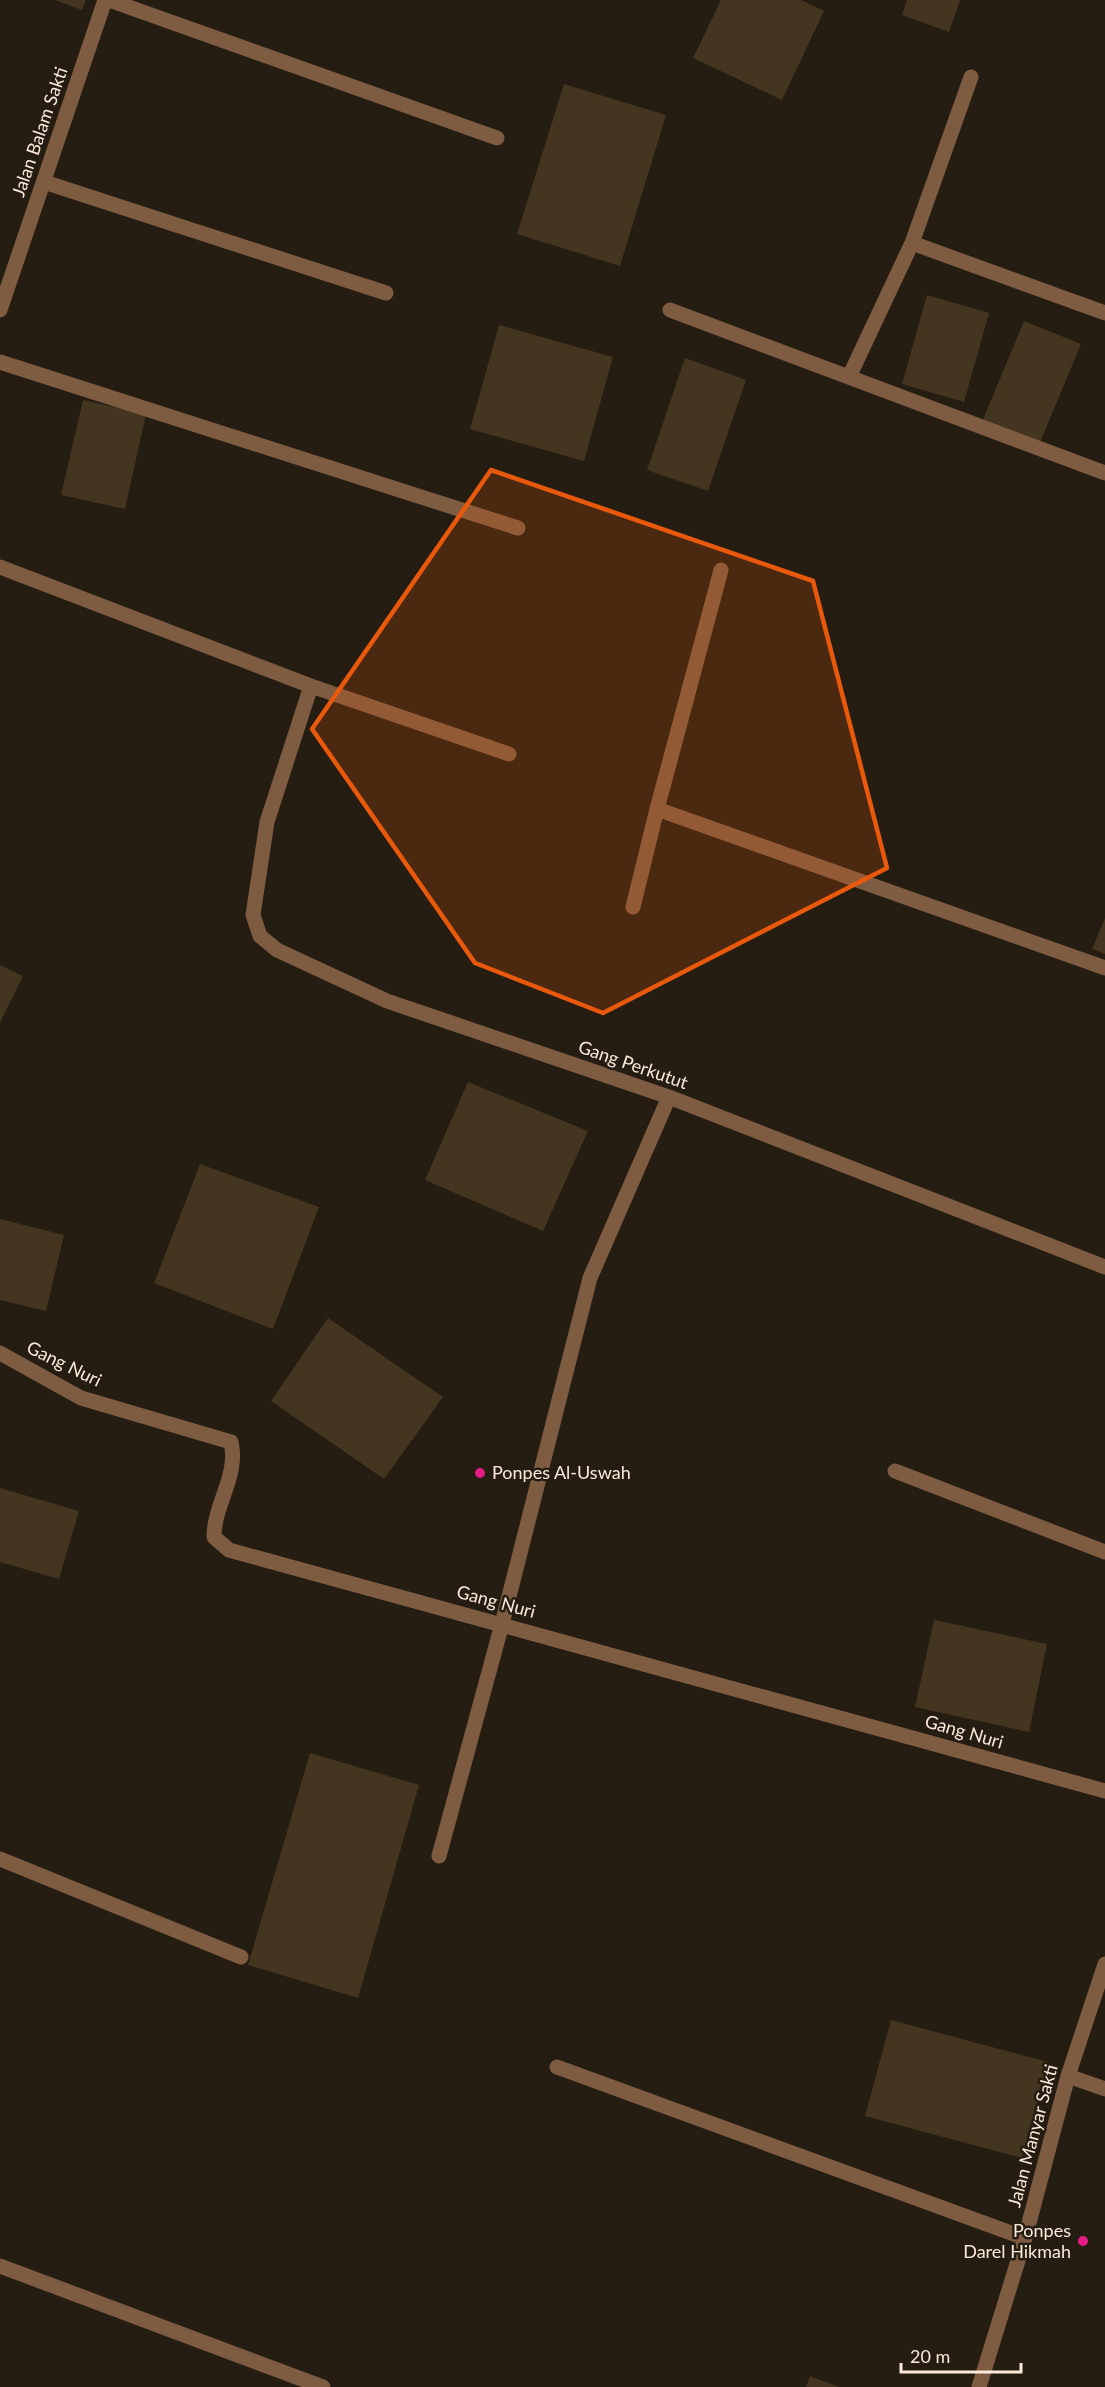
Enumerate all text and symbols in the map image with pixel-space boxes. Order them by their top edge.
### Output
street label: Jalan Balam Sakti [7,64,72,200]
street label: Gang Perkutut [576,1035,692,1093]
street label: Gang Nuri [23,1336,105,1391]
place label: Ponpes Al-Uswah [492,1461,631,1483]
marker: Ponpes Al-Uswah [473,1466,487,1480]
street label: Gang Nuri [455,1580,538,1622]
street label: Gang Nuri [923,1709,1006,1753]
street label: Jalan Manyar Sakti [1002,2062,1062,2210]
place label: Ponpes Darel Hikmah [963,2219,1071,2262]
marker: Ponpes Darel Hikmah [1076,2234,1090,2248]
scale bar [901,2336,1021,2374]
text: 20 m [910,2345,950,2367]

